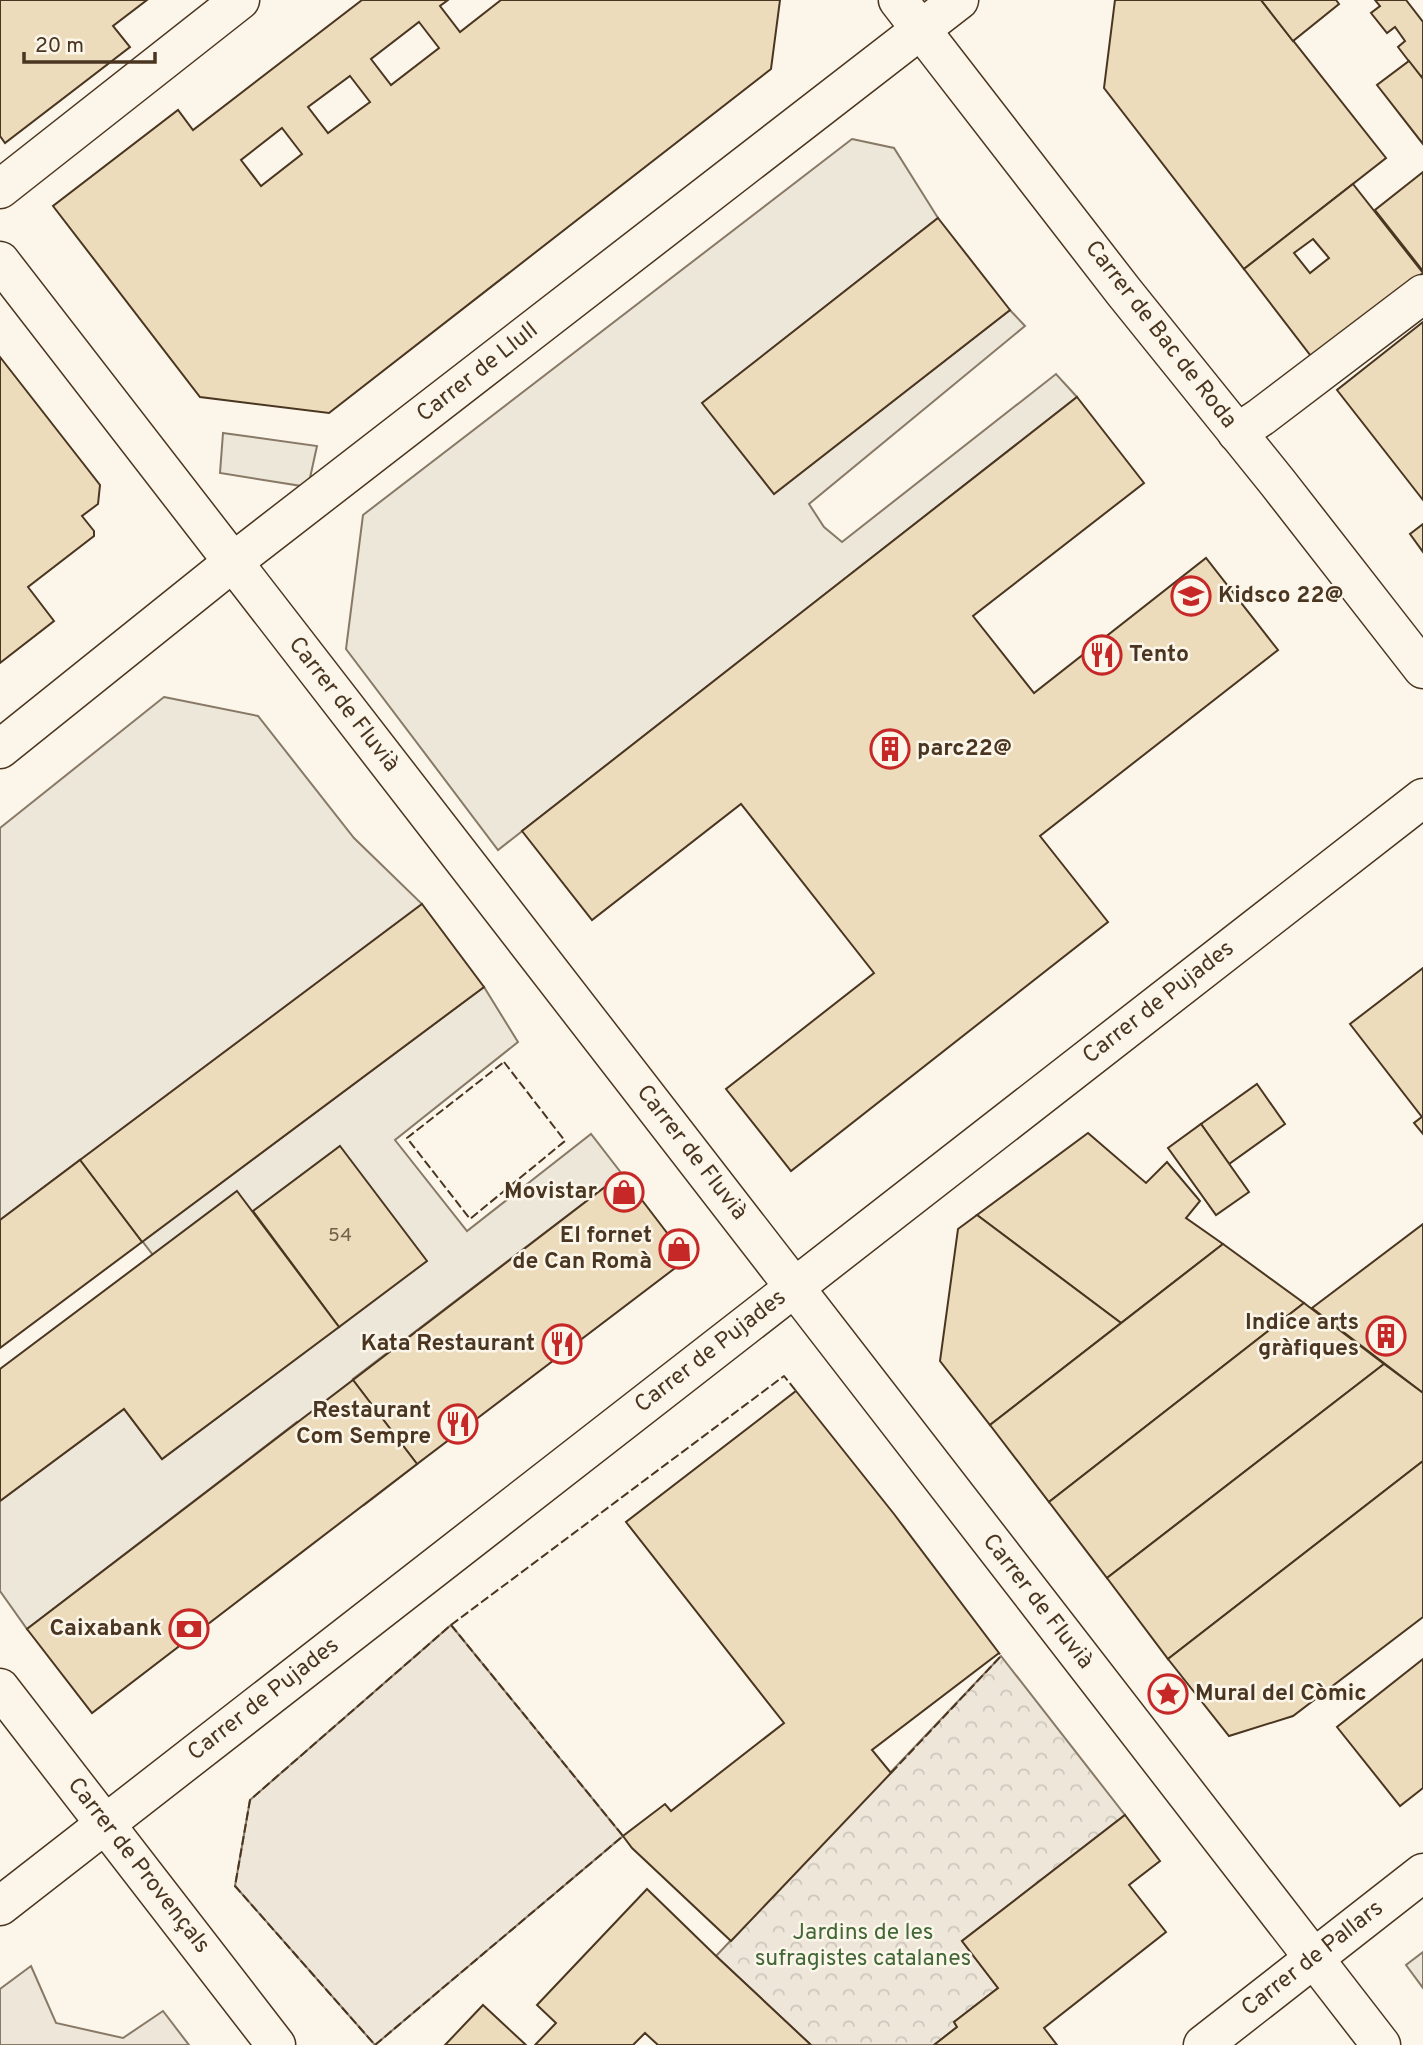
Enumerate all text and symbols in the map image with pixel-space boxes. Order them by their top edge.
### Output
scale bar [24,21,156,65]
text: 20 m [35,33,84,60]
street label: Carrer de Bac de Roda [1078,235,1242,435]
street label: Carrer de Llull [412,317,544,429]
school or university icon: Kidsco 22@ [1170,575,1212,617]
place label: Kidsco 22@ [1218,582,1344,611]
street label: Carrer de Fluvià [281,631,405,779]
restaurant icon: Tento [1081,634,1123,676]
place label: Tento [1129,641,1189,670]
building icon: parc22@ [869,728,911,770]
place label: parc22@ [917,735,1012,764]
street label: Carrer de Pujades [1078,935,1240,1071]
street label: Carrer de Fluvià [629,1079,753,1227]
shop icon: Movistar [603,1171,645,1213]
place label: Movistar [504,1178,597,1207]
place label: El fornet de Can Romà [512,1222,652,1277]
house number: 54 [328,1224,352,1248]
shop icon: El fornet de Can Romà [658,1228,700,1270]
street label: Carrer de Pujades [630,1284,792,1420]
place label: Indice arts gràfiques [1245,1309,1359,1364]
building icon: Indice arts gràfiques [1365,1315,1407,1357]
restaurant icon: Kata Restaurant [541,1323,583,1365]
place label: Kata Restaurant [361,1330,535,1359]
place label: Restaurant Com Sempre [296,1397,431,1452]
restaurant icon: Restaurant Com Sempre [437,1403,479,1445]
street label: Carrer de Fluvià [975,1528,1099,1676]
bank icon: Caixabank [168,1608,210,1650]
place label: Caixabank [49,1615,162,1644]
street label: Carrer de Pujades [183,1632,345,1768]
place icon: Mural del Còmic [1147,1673,1189,1715]
place label: Mural del Còmic [1195,1680,1367,1709]
street label: Carrer de Provençals [60,1772,216,1960]
street label: Carrer de Pallars [1236,1895,1390,2023]
park label: Jardins de les sufragistes catalanes [755,1919,971,1974]

